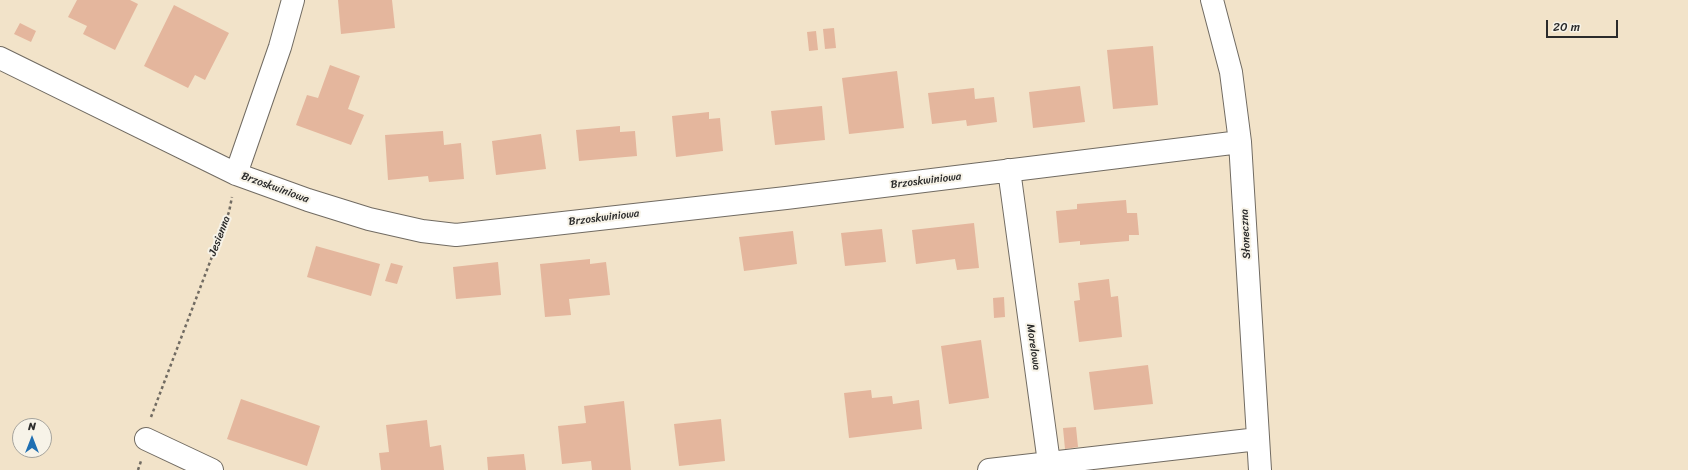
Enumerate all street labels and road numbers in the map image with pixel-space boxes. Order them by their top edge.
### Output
street label: Brzoskwiniowa [239,170,311,206]
street label: Brzoskwiniowa [890,170,962,192]
street label: Brzoskwiniowa [568,207,640,229]
street label: Słoneczna [1238,209,1254,259]
street label: Jesienna [206,214,234,258]
street label: Morelowa [1023,323,1043,371]

